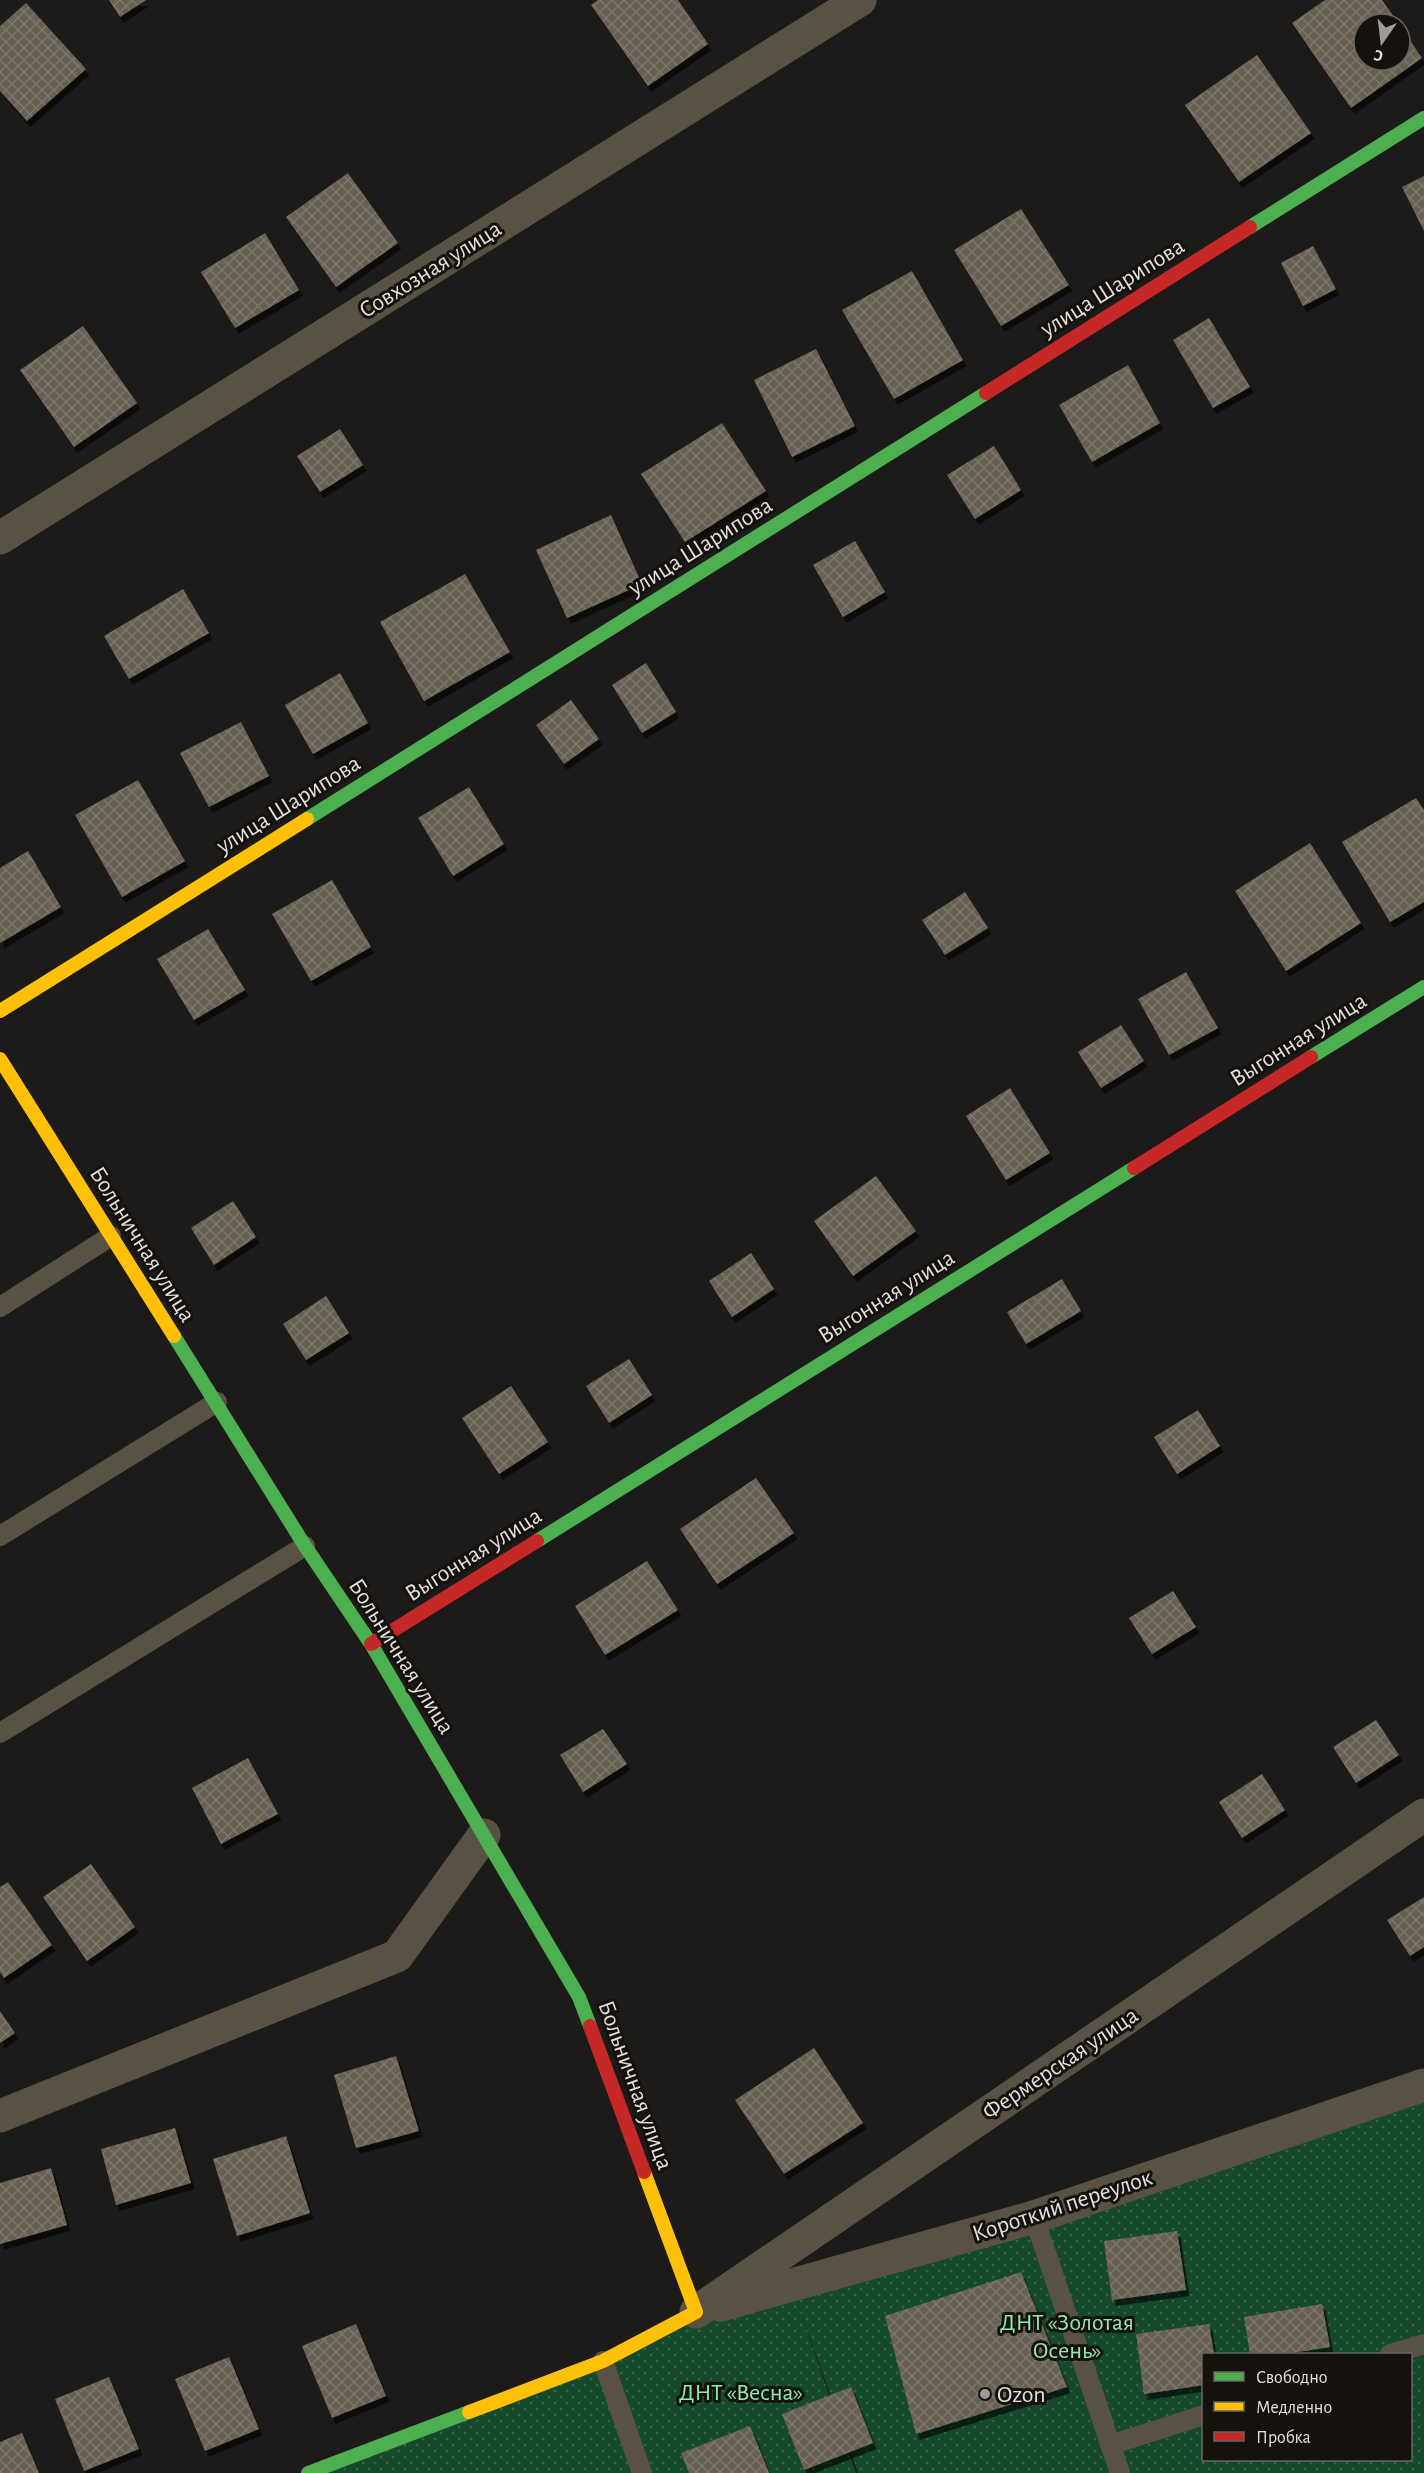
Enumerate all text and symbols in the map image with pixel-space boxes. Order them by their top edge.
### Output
north arrow [1352,12,1412,72]
text: С [1372,47,1385,64]
street label: Совхозная улица [355,217,506,323]
street label: улица Шарипова [1036,234,1189,342]
street label: улица Шарипова [624,493,777,601]
street label: улица Шарипова [212,751,365,859]
street label: Выгонная улица [1226,988,1371,1091]
street label: Больничная улица [85,1163,200,1326]
street label: Выгонная улица [814,1245,959,1348]
street label: Выгонная улица [401,1503,546,1606]
street label: Больничная улица [344,1575,459,1738]
street label: Больничная улица [593,1998,677,2173]
street label: Фермерская улица [978,2003,1143,2125]
street label: Короткий переулок [969,2166,1155,2246]
park label: ДНТ «Золотая Осень» [1000,2311,1134,2363]
legend [1202,2353,1412,2461]
text: Свободно [1256,2368,1328,2387]
park label: ДНТ «Весна» [679,2381,803,2405]
place label: Ozon [997,2383,1046,2407]
marker: Ozon [978,2387,992,2401]
text: Медленно [1256,2399,1332,2417]
text: Пробка [1256,2428,1311,2447]

